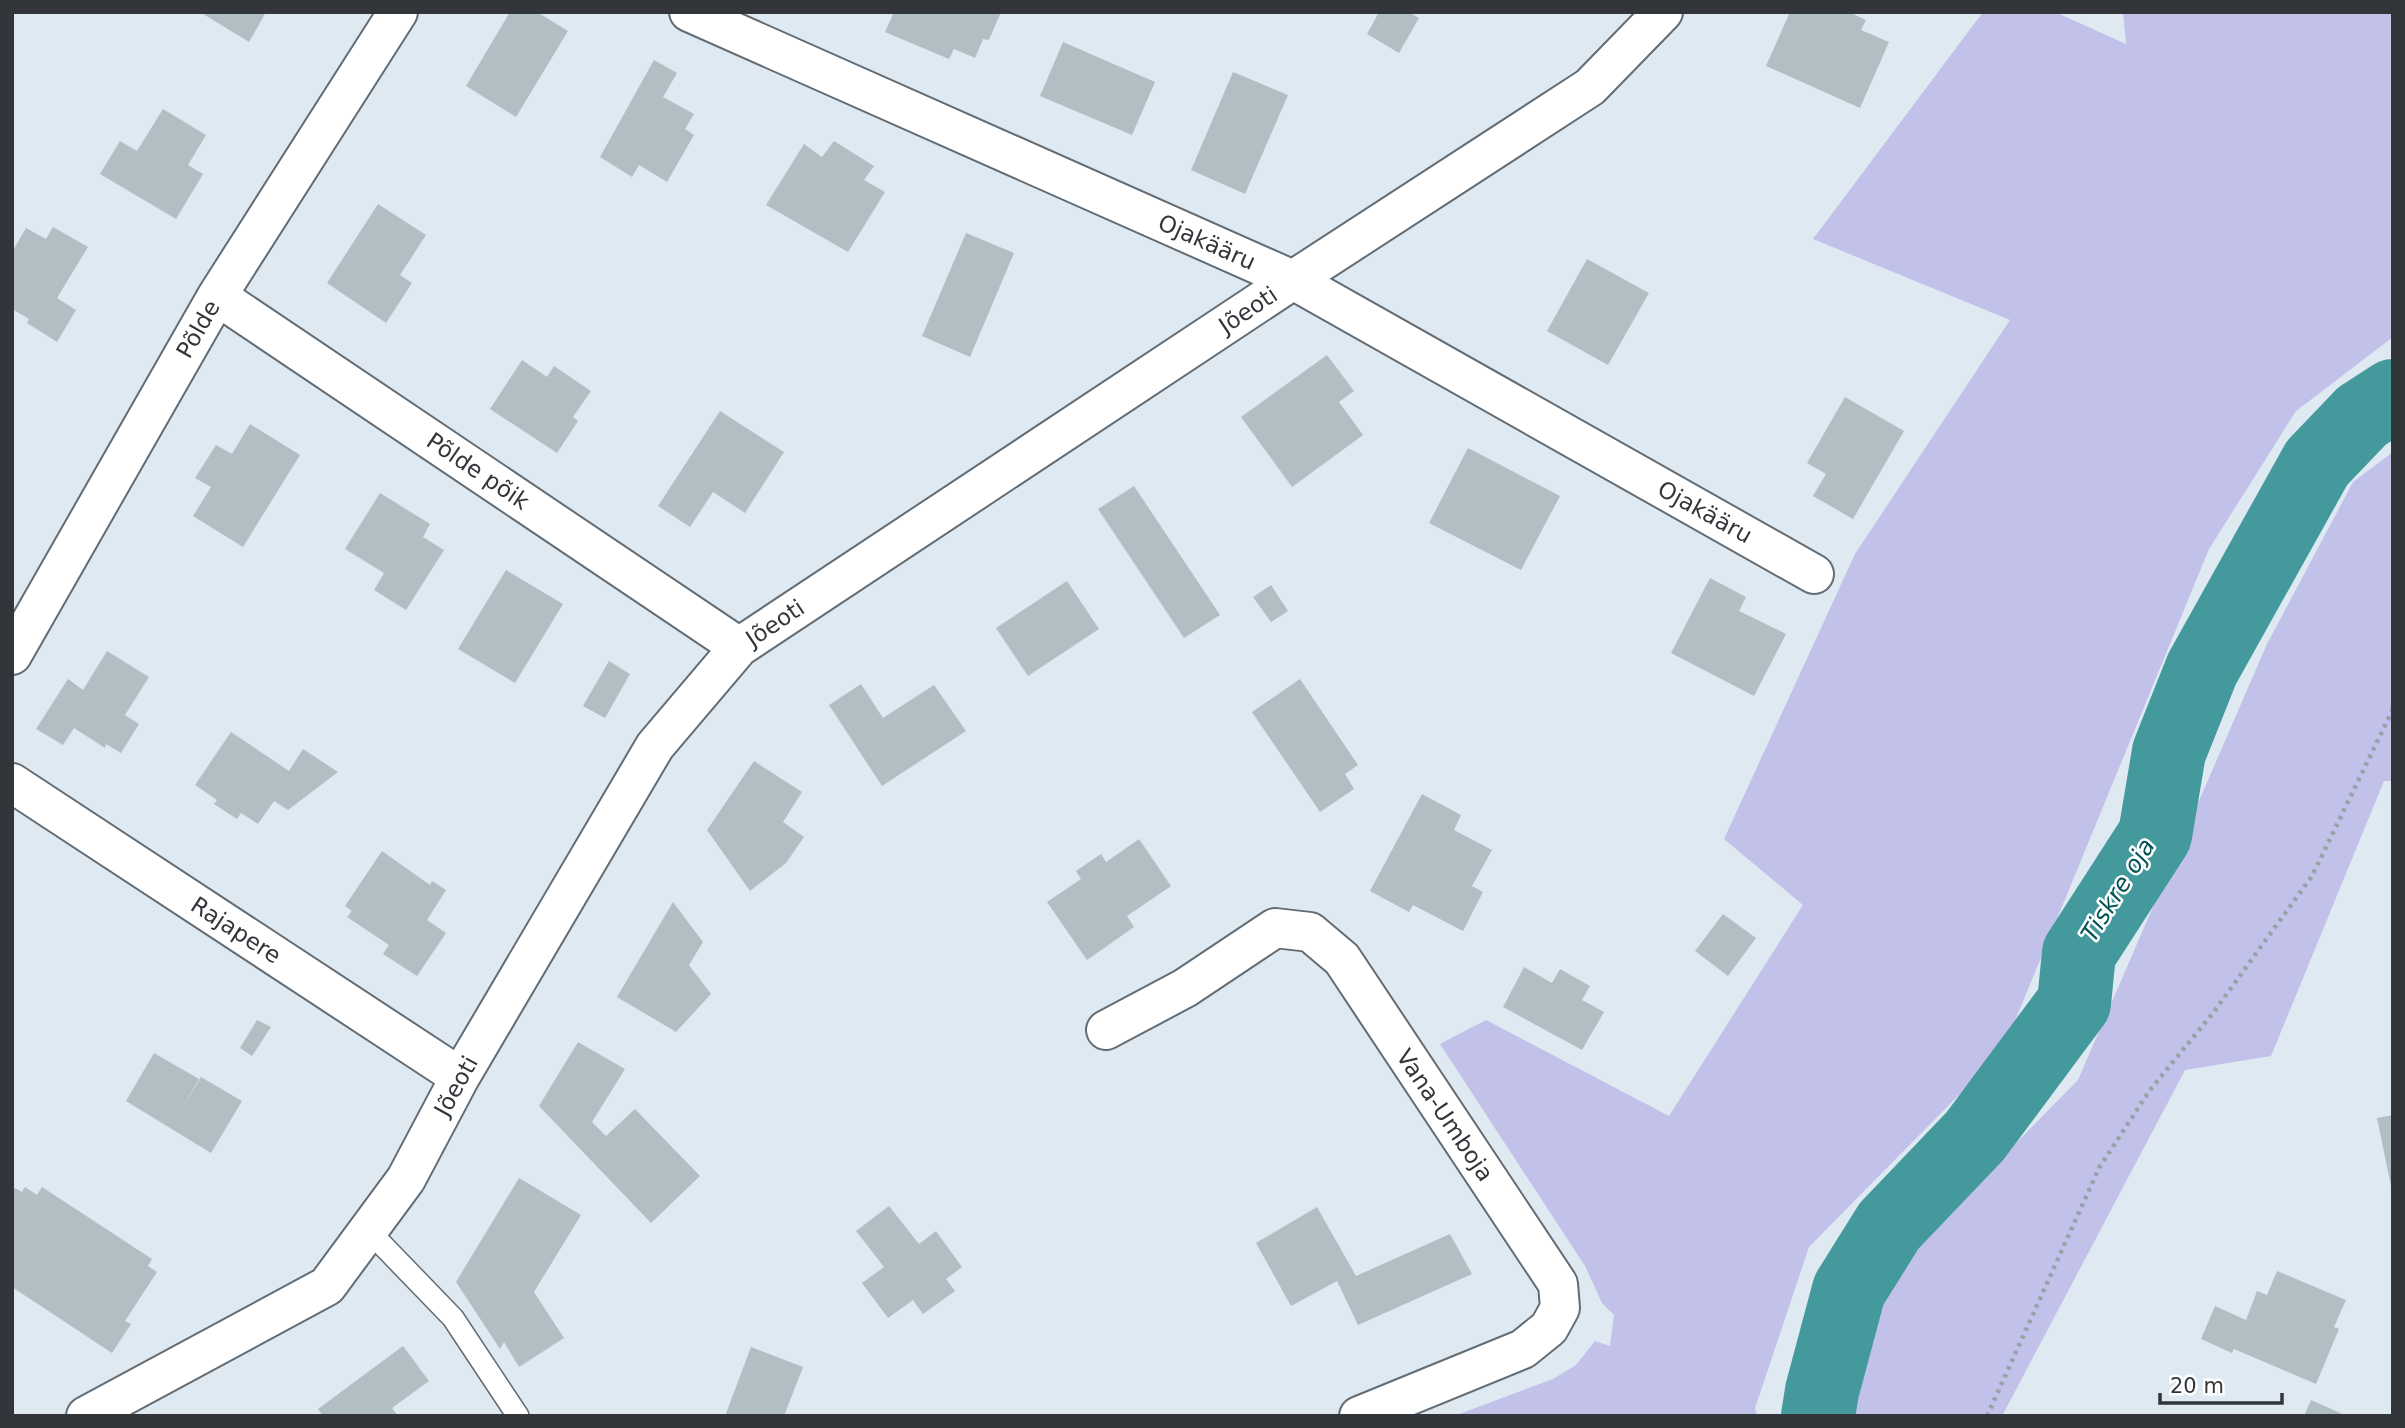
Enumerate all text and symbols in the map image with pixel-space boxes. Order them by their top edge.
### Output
street label: Ojakääru [1154,209,1260,275]
street label: Jõeoti [1212,281,1282,340]
street label: Põlde [171,296,225,362]
street label: Põlde põik [422,427,535,515]
street label: Ojakääru [1653,475,1757,549]
street label: Jõeoti [739,594,809,653]
water label: Tiskre oja [2075,833,2161,947]
street label: Rajapere [186,891,286,969]
street label: Vana-Umboja [1391,1044,1499,1186]
street label: Jõeoti [428,1051,483,1122]
scale bar [2160,1362,2282,1406]
text: 20 m [2170,1374,2224,1398]

